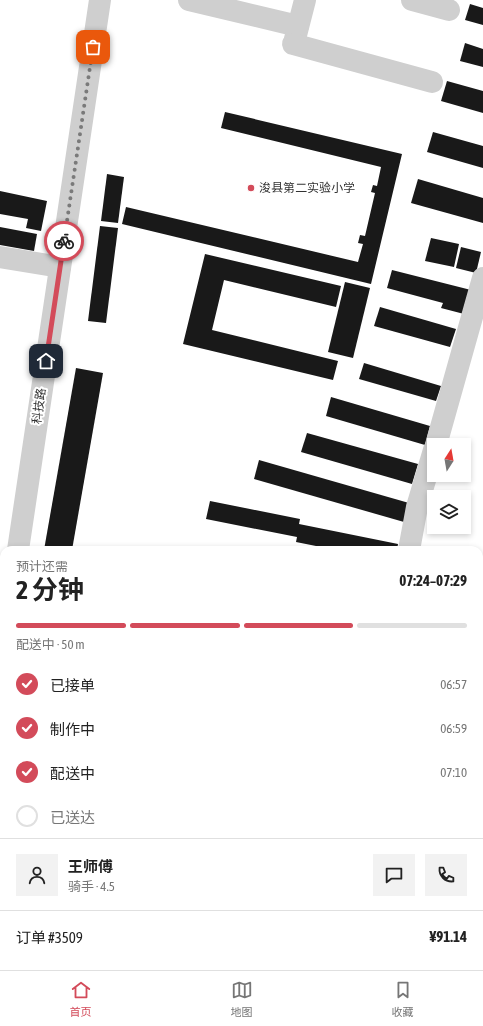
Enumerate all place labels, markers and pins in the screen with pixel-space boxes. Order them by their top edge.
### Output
pin [76,30,110,64]
place label: 浚县第二实验小学 [259,181,355,195]
marker: 浚县第二实验小学 [246,183,256,193]
pin [29,344,63,378]

